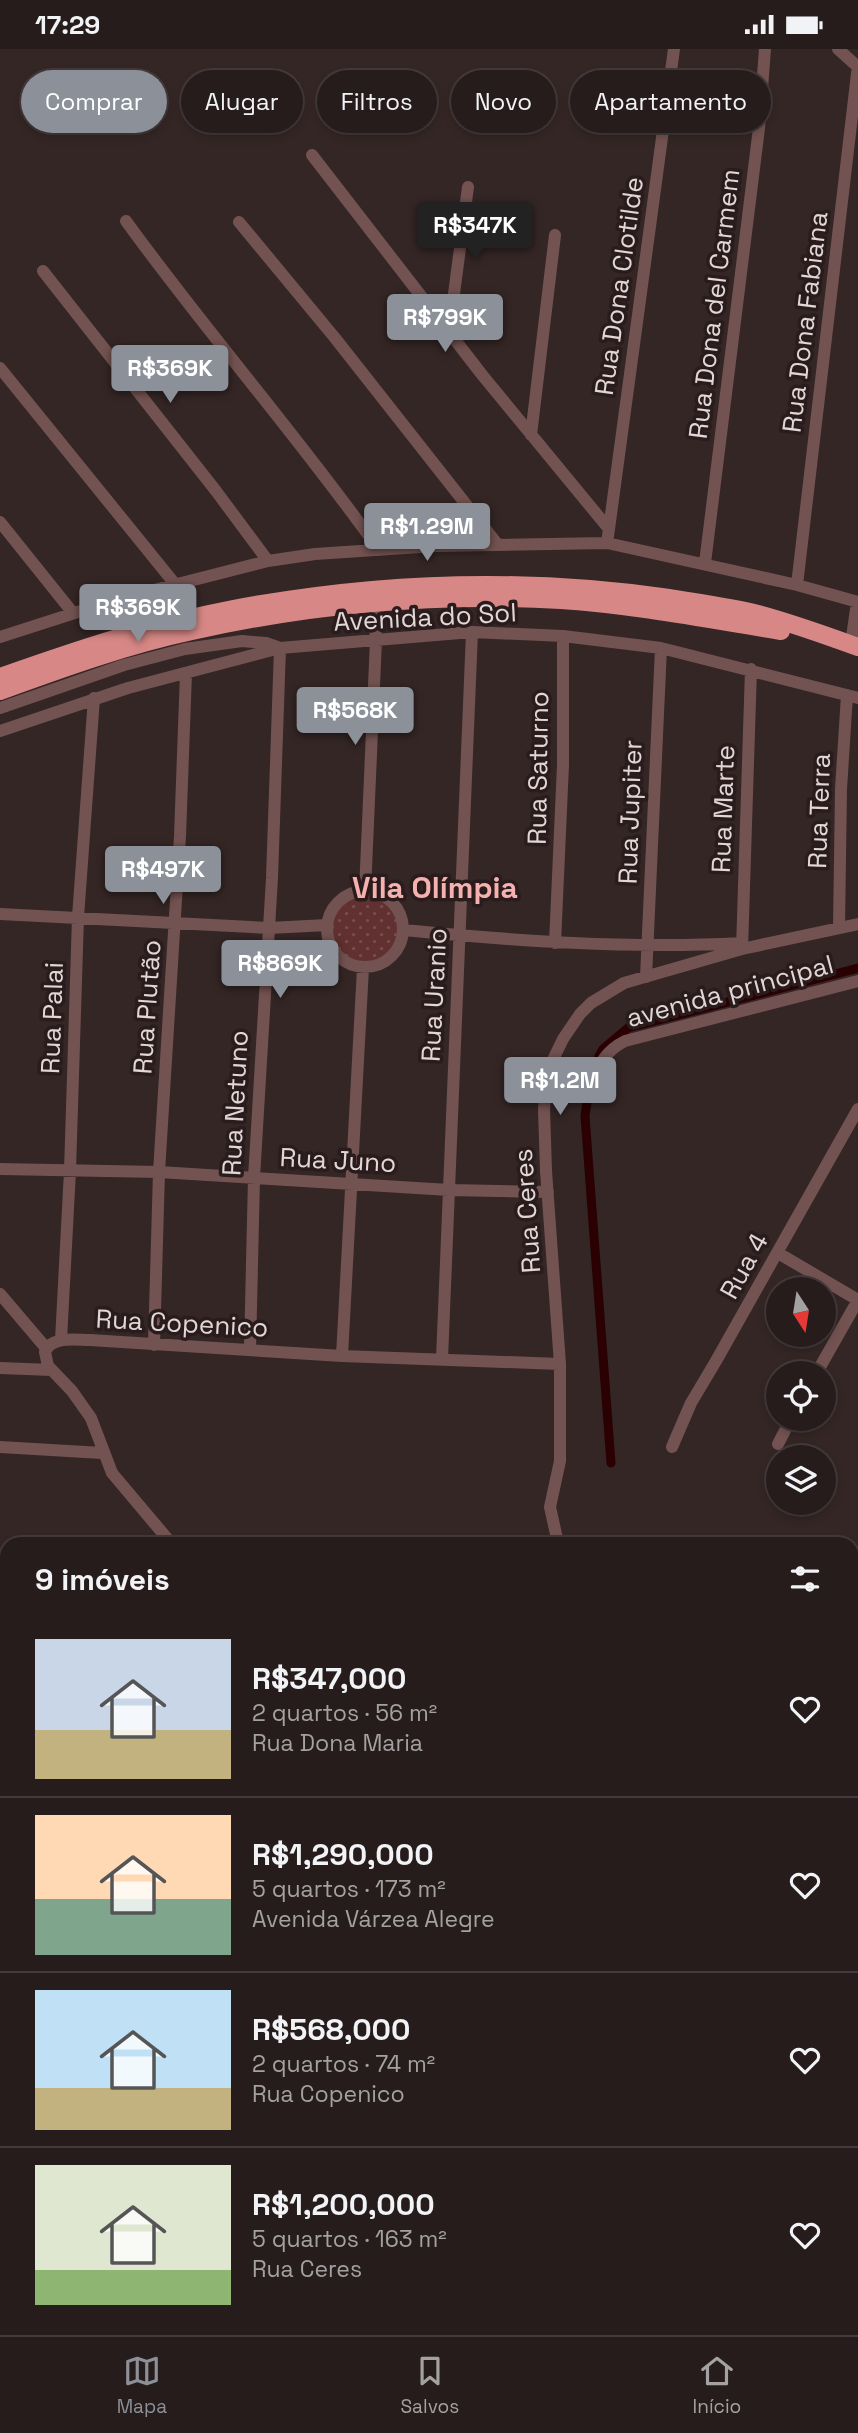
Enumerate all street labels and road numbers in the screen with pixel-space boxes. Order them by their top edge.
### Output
street label: Rua Dona del Carmem [681,167,747,441]
street label: Rua Dona Clotilde [587,175,651,397]
street label: Rua Dona Fabiana [775,209,835,435]
street label: Avenida do Sol [333,595,517,639]
street label: Rua Saturno [520,691,556,845]
street label: Rua Jupiter [610,739,650,885]
street label: Rua Marte [704,744,742,874]
street label: Rua Terra [800,753,838,869]
street label: Rua Uranio [414,927,454,1063]
street label: Rua Plutão [125,939,169,1075]
street label: avenida principal [623,947,837,1035]
street label: Rua Palai [33,961,71,1075]
street label: Rua Netuno [214,1029,256,1177]
street label: Rua Juno [279,1140,397,1180]
street label: Rua Ceres [506,1148,548,1274]
street label: Rua 4 [712,1227,776,1305]
street label: Rua Copenico [95,1302,269,1344]

